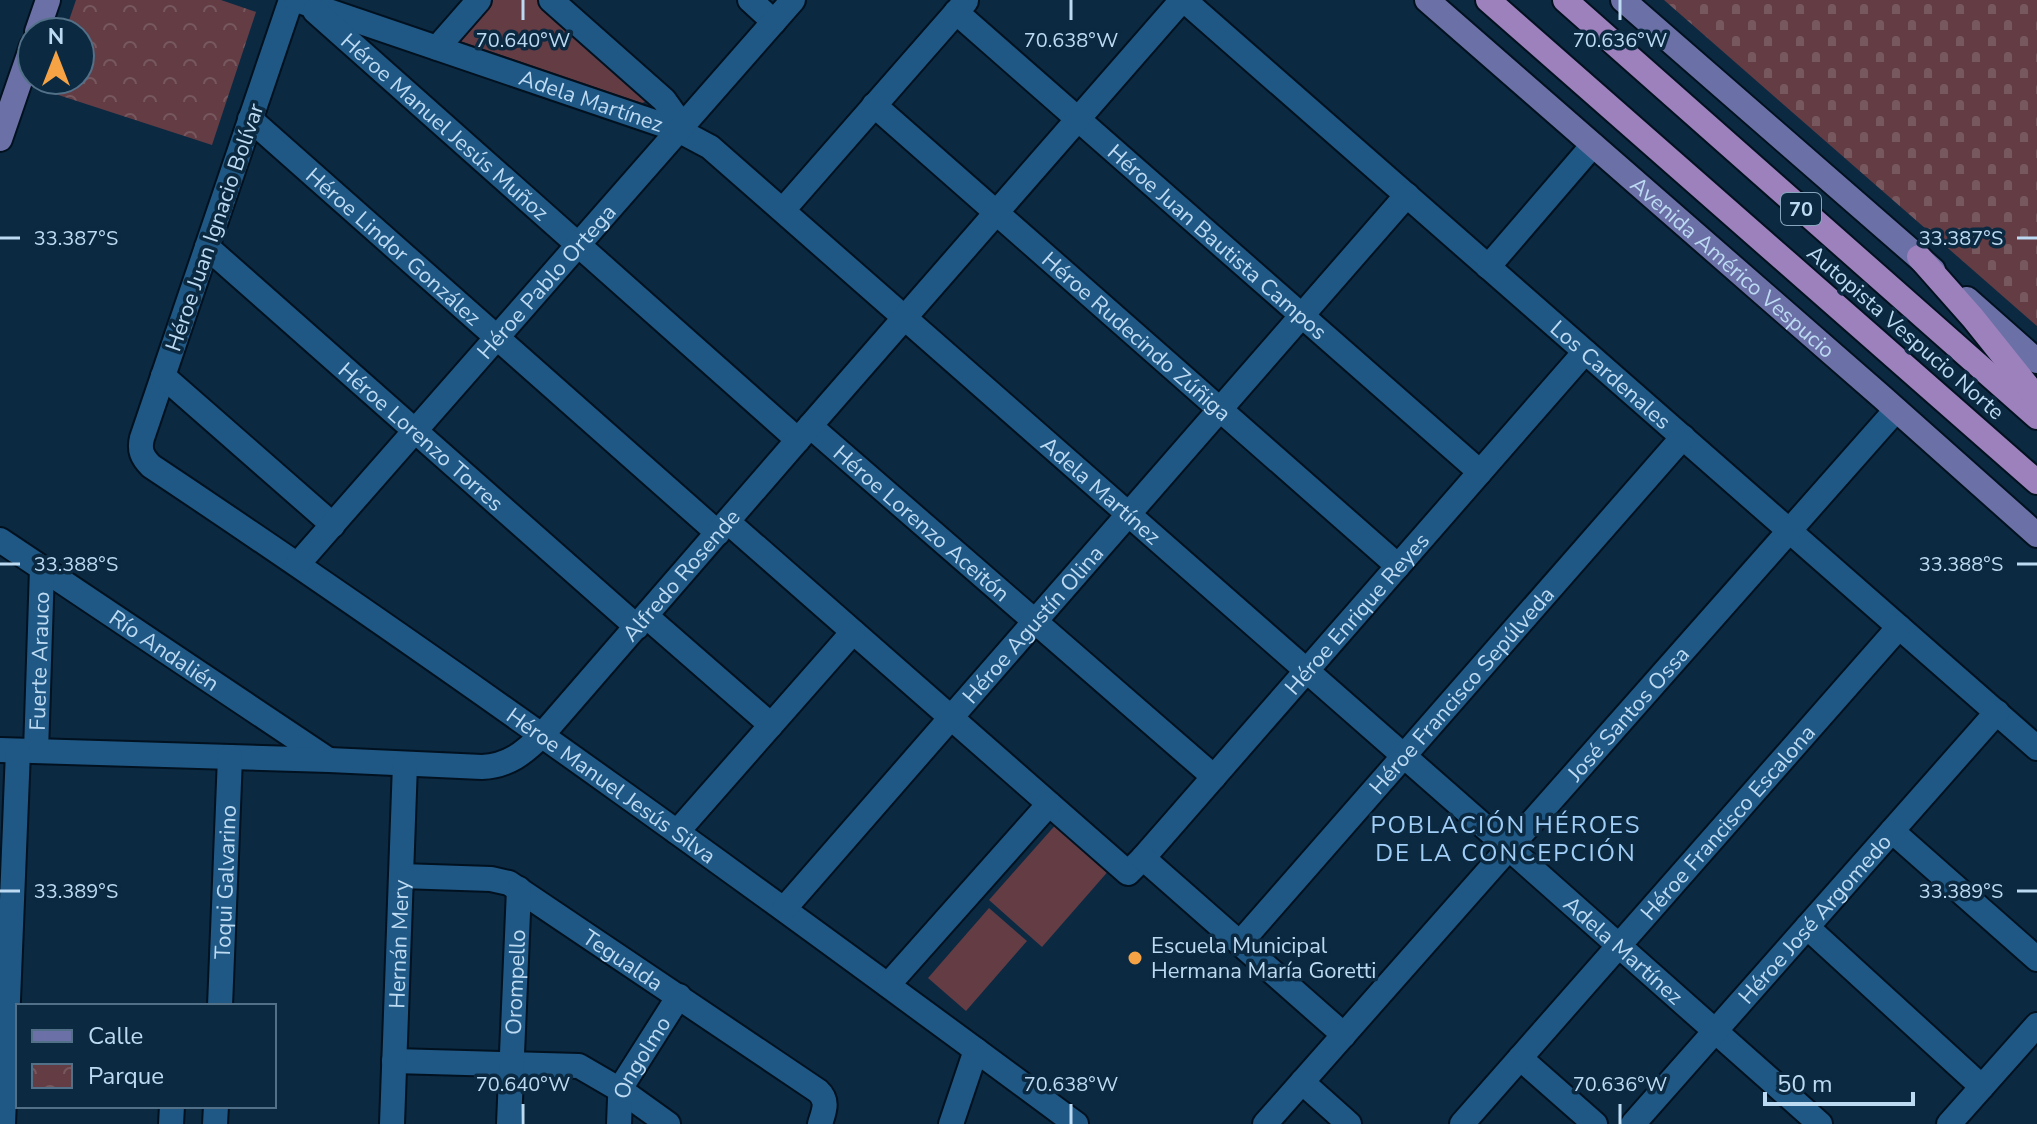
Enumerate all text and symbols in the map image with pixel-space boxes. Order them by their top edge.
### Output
north arrow [16,16,96,96]
text: N [48,22,64,52]
street label: Héroe Manuel Jesús Muñoz [334,27,555,228]
text: 70.640°W [476,27,570,54]
text: 70.638°W [1024,27,1118,54]
text: 70.636°W [1573,27,1667,54]
street label: Adela Martínez [515,63,667,140]
street label: Héroe Juan Ignacio Bolívar [158,99,272,355]
street label: Héroe Juan Bautista Campos [1101,138,1333,347]
street label: Héroe Lindor González [299,161,487,333]
street label: Avenida Américo Vespucio [1624,170,1841,365]
road number: 70 [1781,193,1821,225]
street label: Héroe Pablo Ortega [470,198,623,366]
text: 33.387°S [34,225,118,252]
text: 33.387°S [1919,225,2003,252]
street label: Autopista Vespucio Norte [1800,239,2010,427]
street label: Héroe Rudecindo Zúñiga [1035,245,1237,429]
street label: Los Cardenales [1544,314,1677,437]
street label: Héroe Lorenzo Torres [331,356,510,518]
street label: Adela Martínez [1034,430,1167,552]
street label: Héroe Lorenzo Aceitón [826,439,1016,609]
street label: Alfredo Rosende [616,503,747,648]
street label: Héroe Enrique Reyes [1278,527,1436,702]
street label: Héroe Agustín Olina [956,539,1111,710]
text: 33.388°S [34,551,118,578]
text: 33.388°S [1919,551,2003,578]
street label: Héroe Francisco Sepúlveda [1363,580,1561,801]
street label: Fuerte Arauco [23,591,57,731]
street label: Río Andalién [103,603,225,699]
street label: José Santos Ossa [1560,640,1696,789]
street label: Héroe Manuel Jesús Silva [500,701,722,871]
street label: Héroe Francisco Escalona [1634,719,1822,927]
street label: Toqui Galvarino [208,804,244,960]
district label: POBLACIÓN HÉROES DE LA CONCEPCIÓN [1370,809,1642,869]
street label: Héroe José Argomedo [1732,828,1898,1011]
text: 33.389°S [34,878,118,905]
street label: Hernán Mery [382,878,417,1009]
text: 33.389°S [1919,878,2003,905]
street label: Adela Martínez [1557,890,1689,1012]
street label: Tegualda [576,923,669,999]
street label: Orompello [499,929,533,1035]
place label: Escuela Municipal Hermana María Goretti [1151,931,1376,986]
marker: Escuela Municipal Hermana María Goretti [1126,949,1144,967]
legend [16,1004,276,1108]
street label: Ongolmo [607,1011,678,1102]
text: Calle [88,1020,143,1052]
scale bar [1765,1056,1913,1106]
text: Parque [88,1060,164,1092]
text: 50 m [1777,1068,1833,1100]
text: 70.640°W [476,1071,570,1098]
text: 70.638°W [1024,1071,1118,1098]
text: 70.636°W [1573,1071,1667,1098]

